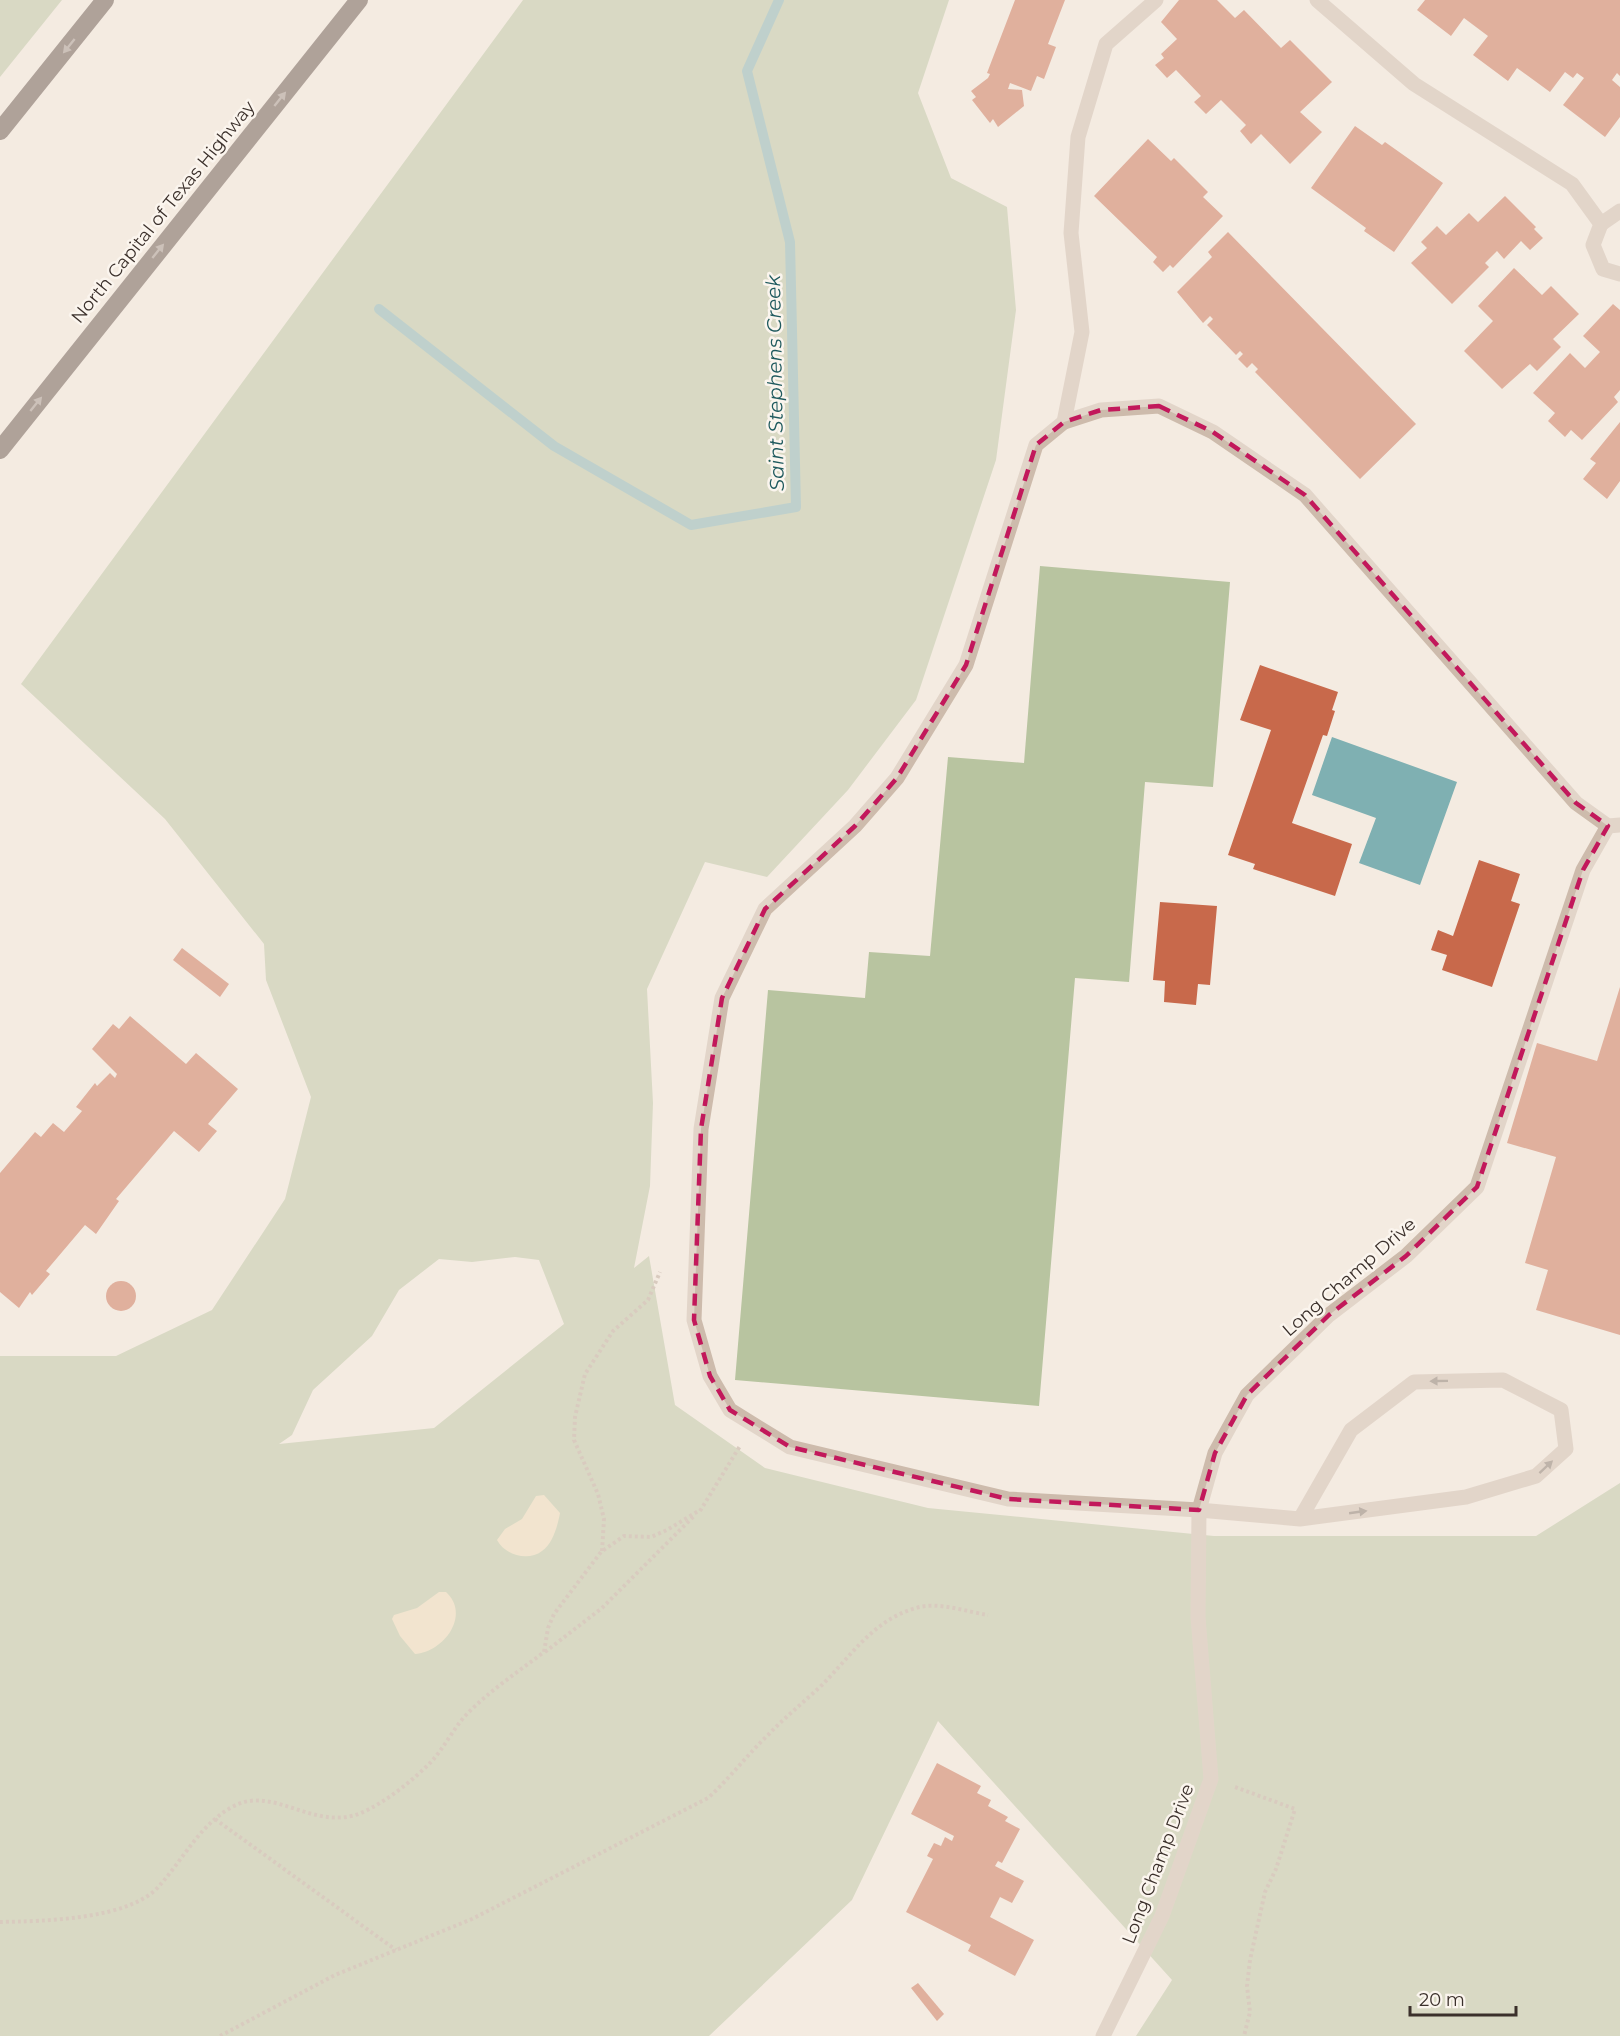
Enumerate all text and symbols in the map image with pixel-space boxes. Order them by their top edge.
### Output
one-way arrow [63,38,75,53]
one-way arrow [273,91,286,107]
street label: North Capital of Texas Highway [66,96,260,328]
one-way arrow [152,244,164,259]
water label: Saint Stephens Creek [761,274,789,491]
one-way arrow [30,396,43,412]
street label: Long Champ Drive [1278,1213,1420,1341]
one-way arrow [1430,1376,1449,1386]
one-way arrow [1538,1461,1553,1474]
one-way arrow [1349,1507,1368,1516]
street label: Long Champ Drive [1117,1781,1199,1947]
scale bar [1410,1979,1516,2017]
text: 20 m [1419,1989,1465,2011]

